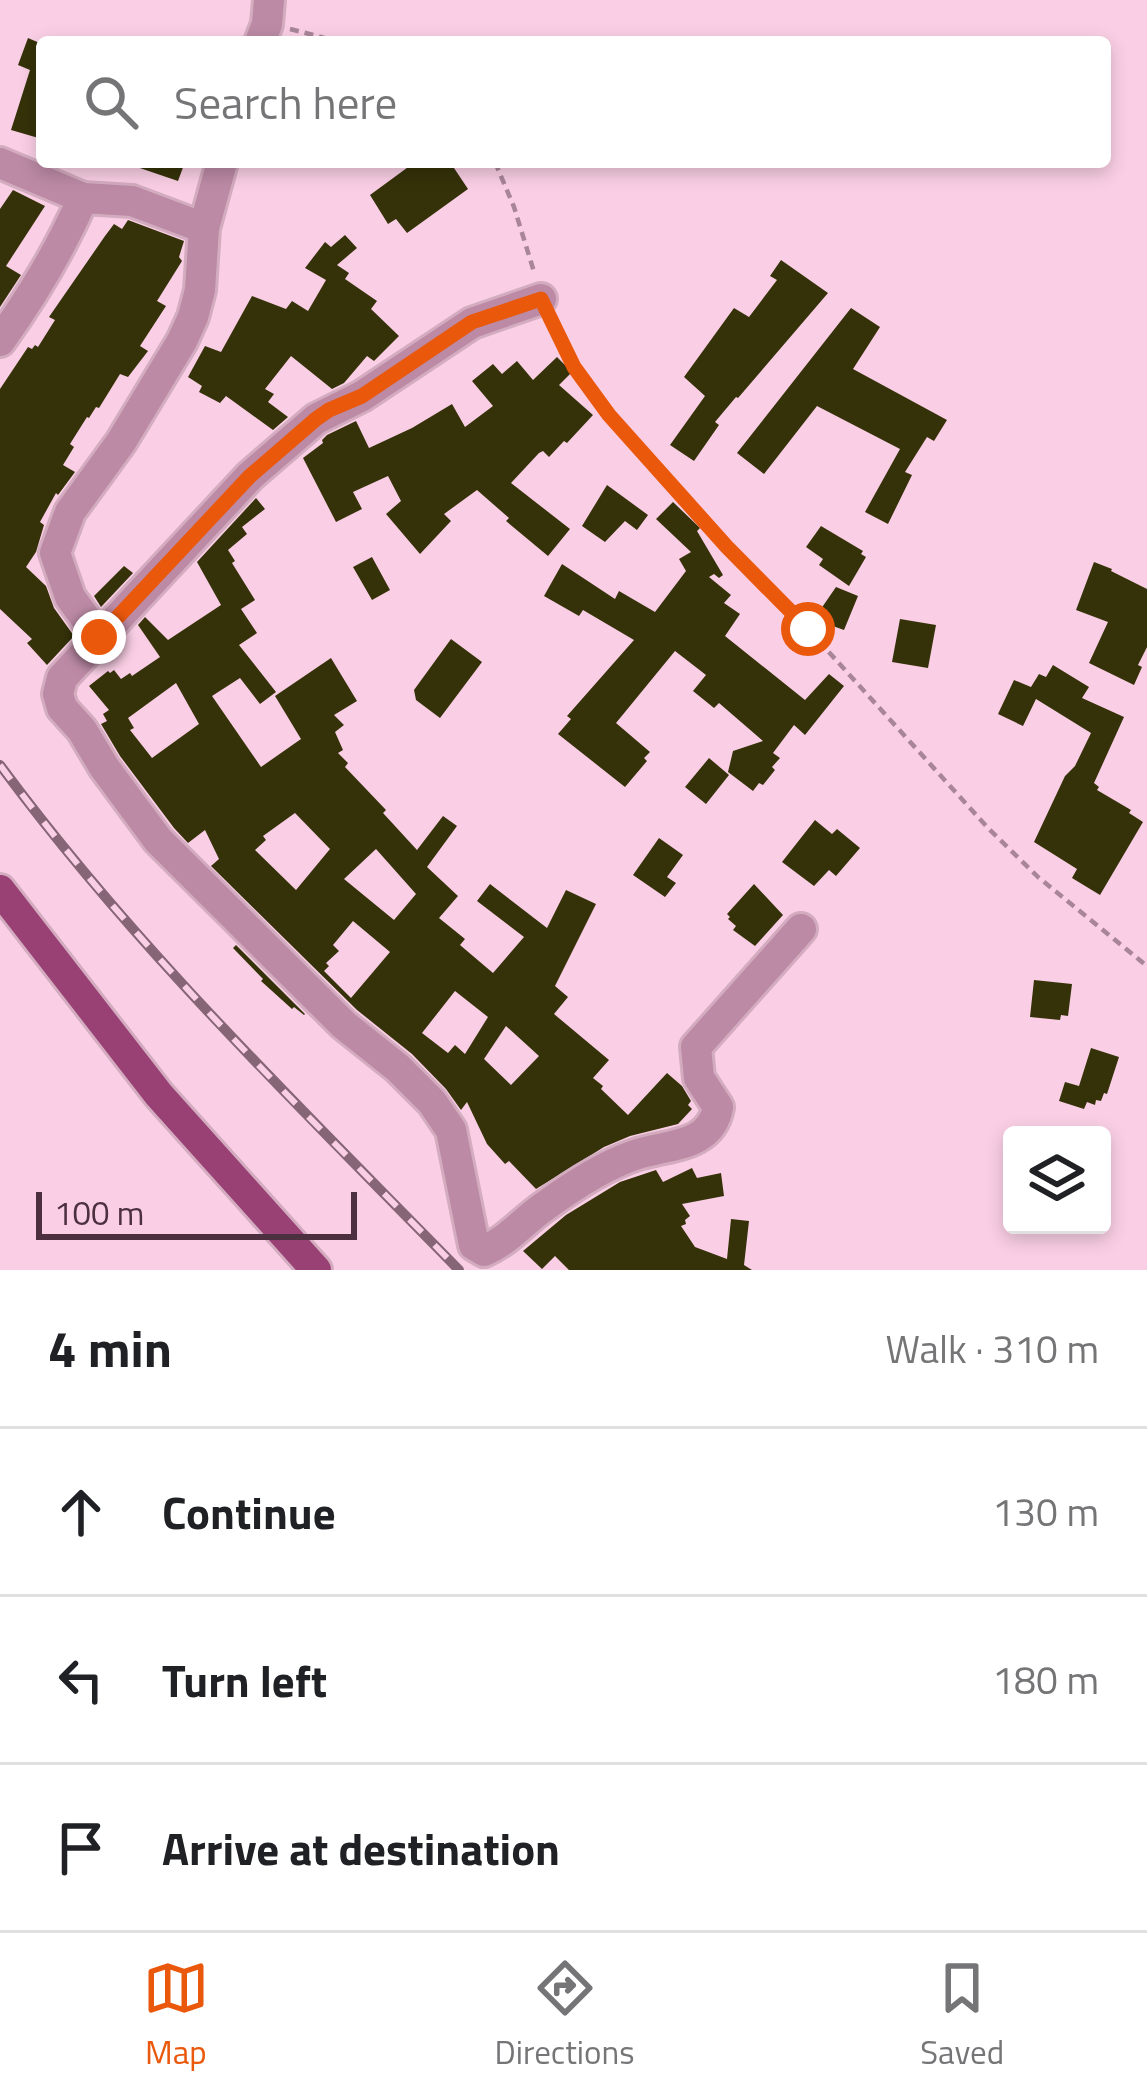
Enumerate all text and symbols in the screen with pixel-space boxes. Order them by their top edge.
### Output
search box [36,36,1111,168]
text: Search here [174,68,397,136]
icon: search [78,69,144,135]
route start [781,602,835,656]
route end [72,610,126,664]
map controls [1003,1126,1111,1234]
button: layers [1003,1126,1111,1234]
scale bar [36,1186,357,1239]
text: 100 m [54,1188,144,1238]
text: 4 min [48,1309,172,1387]
text: Walk · 310 m [885,1319,1099,1378]
text: Continue [162,1478,336,1546]
icon: ahead [48,1479,114,1545]
text: 130 m [992,1482,1099,1541]
text: Turn left [162,1646,327,1714]
icon: left [48,1647,114,1713]
text: 180 m [992,1650,1099,1709]
text: Arrive at destination [162,1814,560,1882]
icon: arrive [48,1815,114,1881]
tab: Map [143,1955,209,2077]
tab: Directions [495,1955,634,2077]
tab: Saved [920,1955,1004,2077]

